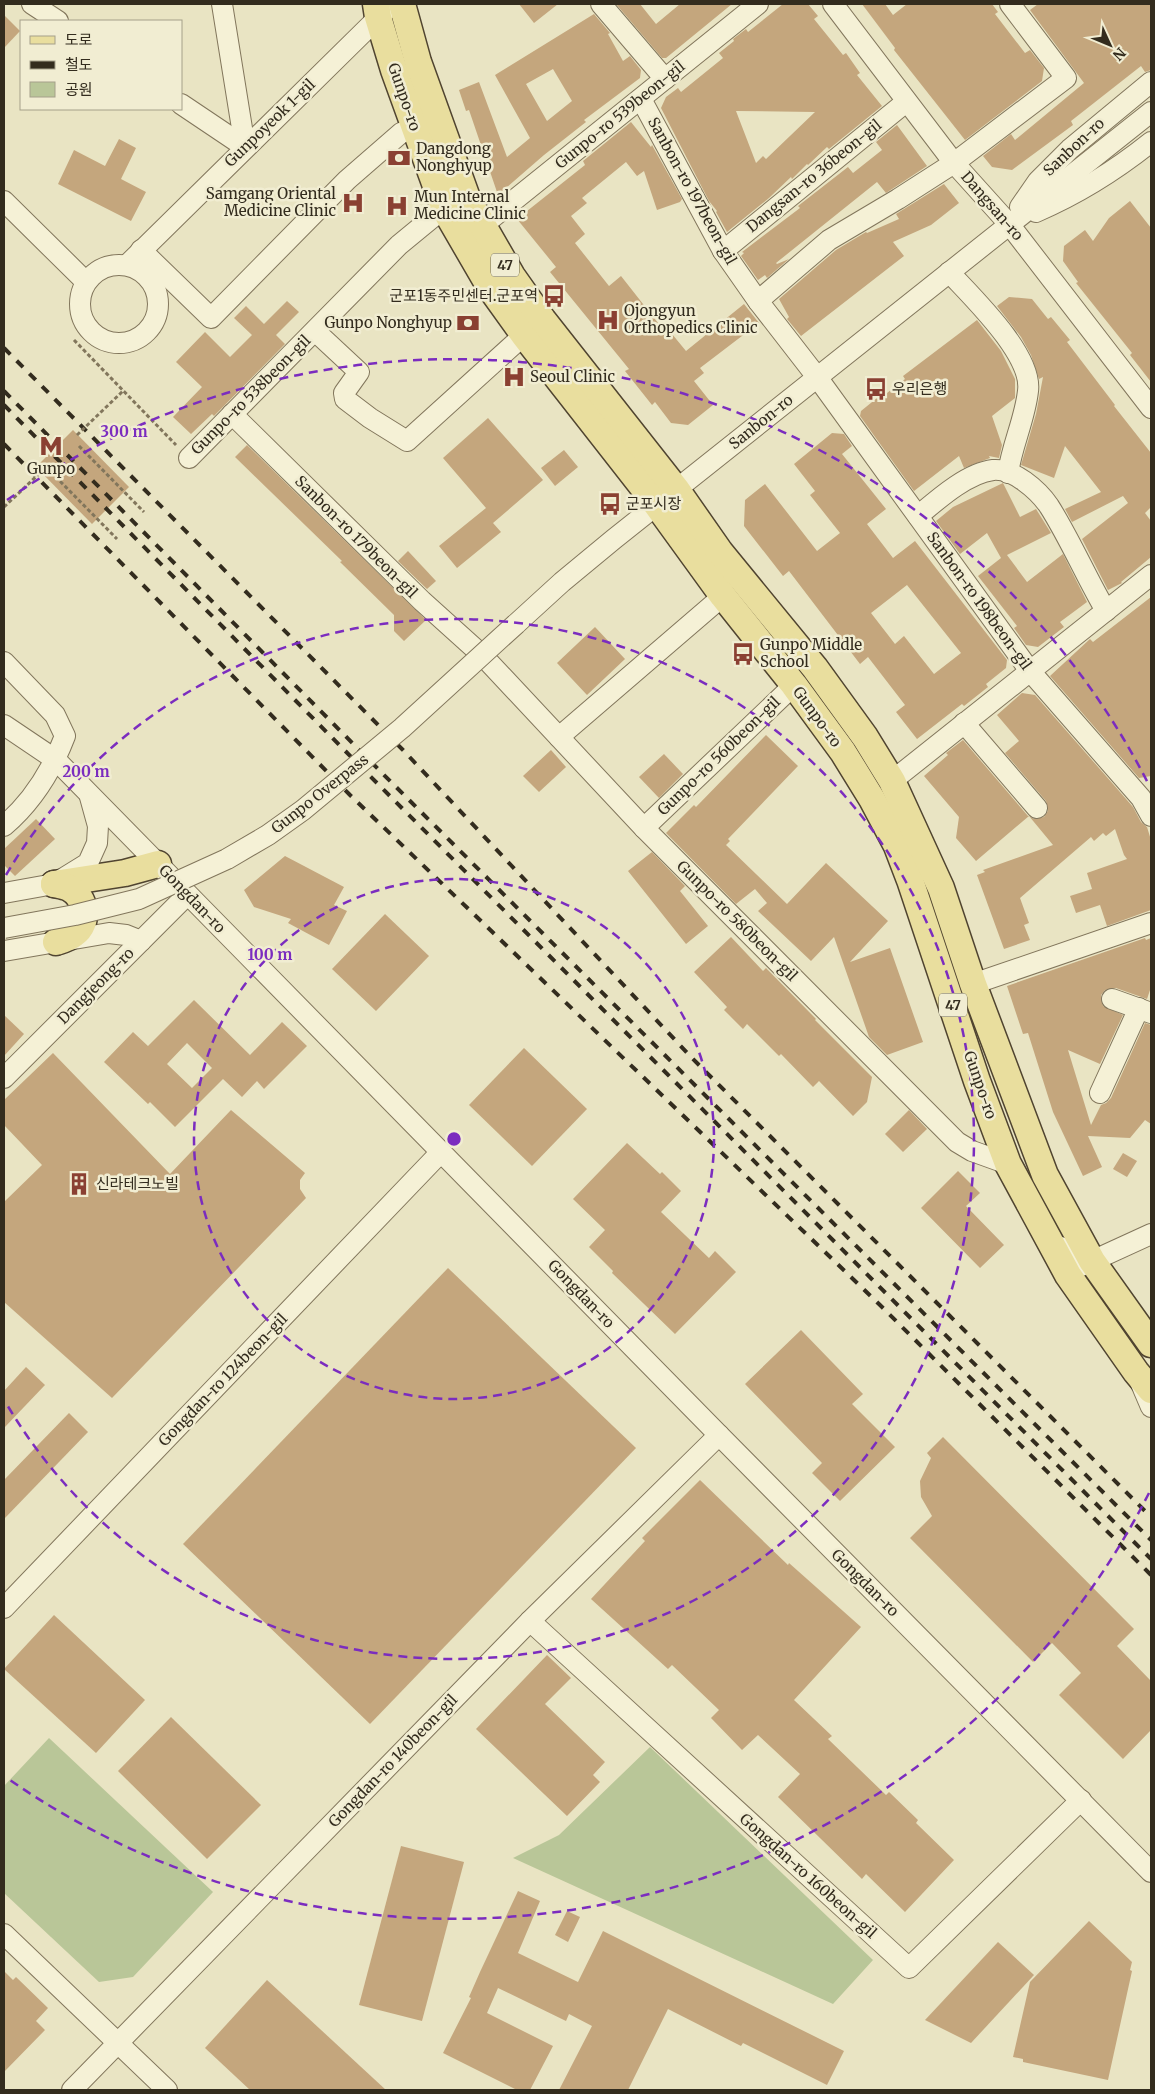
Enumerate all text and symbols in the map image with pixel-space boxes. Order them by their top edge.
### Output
legend [20,20,182,110]
north arrow [1085,20,1135,70]
text: 도로 [65,30,93,49]
text: N [1109,44,1130,64]
text: 철도 [65,55,93,74]
street label: Gunpo-ro 539beon-gil [551,56,689,173]
street label: Gunpo-ro [384,60,425,133]
street label: Gunpoyeok 1-gil [220,74,319,171]
text: 공원 [65,80,93,99]
street label: Sanbon-ro [1039,113,1108,180]
street label: Sanbon-ro 197beon-gil [644,114,741,268]
street label: Dangsan-ro 36beon-gil [742,115,885,236]
place label: Dangdong Nonghyup [416,139,492,175]
bank icon: Dangdong Nonghyup [386,145,412,171]
street label: Dangsan-ro [957,167,1028,244]
place label: Samgang Oriental Medicine Clinic [206,184,336,220]
place label: Mun Internal Medicine Clinic [414,187,526,223]
hospital icon: Samgang Oriental Medicine Clinic [340,190,366,216]
hospital icon: Mun Internal Medicine Clinic [384,193,410,219]
road number: 47 [491,254,519,276]
bus stop icon: 군포1동주민센터.군포역 [541,283,567,309]
place label: 군포1동주민센터.군포역 [389,286,538,305]
place label: Ojongyun Orthopedics Clinic [624,301,758,337]
hospital icon: Ojongyun Orthopedics Clinic [595,307,621,333]
bank icon: Gunpo Nonghyup [455,310,481,336]
place label: Gunpo Nonghyup [324,313,452,332]
street label: Gunpo-ro 538beon-gil [187,331,315,458]
hospital icon: Seoul Clinic [501,364,527,390]
place label: Seoul Clinic [530,367,616,386]
bus stop icon: 우리은행 [863,376,889,402]
place label: 우리은행 [892,379,947,398]
street label: Sanbon-ro [725,390,797,453]
text: 300 m [100,422,148,441]
metro station icon: Gunpo [38,433,64,459]
place label: Gunpo [27,459,75,478]
street label: Sanbon-ro 179beon-gil [291,471,422,602]
bus stop icon: 군포시장 [597,491,623,517]
place label: 군포시장 [626,494,681,513]
street label: Sanbon-ro 198beon-gil [923,528,1036,674]
place label: Gunpo Middle School [760,635,862,671]
bus stop icon: Gunpo Middle School [730,641,756,667]
street label: Gunpo-ro [789,683,846,751]
street label: Gunpo-ro 560beon-gil [653,692,784,819]
street label: Gunpo Overpass [267,750,372,837]
text: 200 m [62,762,110,781]
street label: Gunpo-ro 580beon-gil [673,856,802,985]
street label: Gongdan-ro [155,861,230,937]
street label: Dangjeong-ro [53,943,138,1028]
text: 100 m [248,945,292,964]
road number: 47 [939,994,967,1016]
street label: Gunpo-ro [960,1048,1001,1121]
centre of rings [445,1130,463,1148]
building icon: 신라테크노빌 [66,1171,92,1197]
place label: 신라테크노빌 [96,1174,179,1193]
street label: Gongdan-ro [544,1256,619,1332]
street label: Gongdan-ro 124beon-gil [154,1309,291,1450]
street label: Gongdan-ro [828,1545,903,1620]
street label: Gongdan-ro 140beon-gil [324,1690,461,1831]
street label: Gongdan-ro 160beon-gil [736,1809,881,1942]

